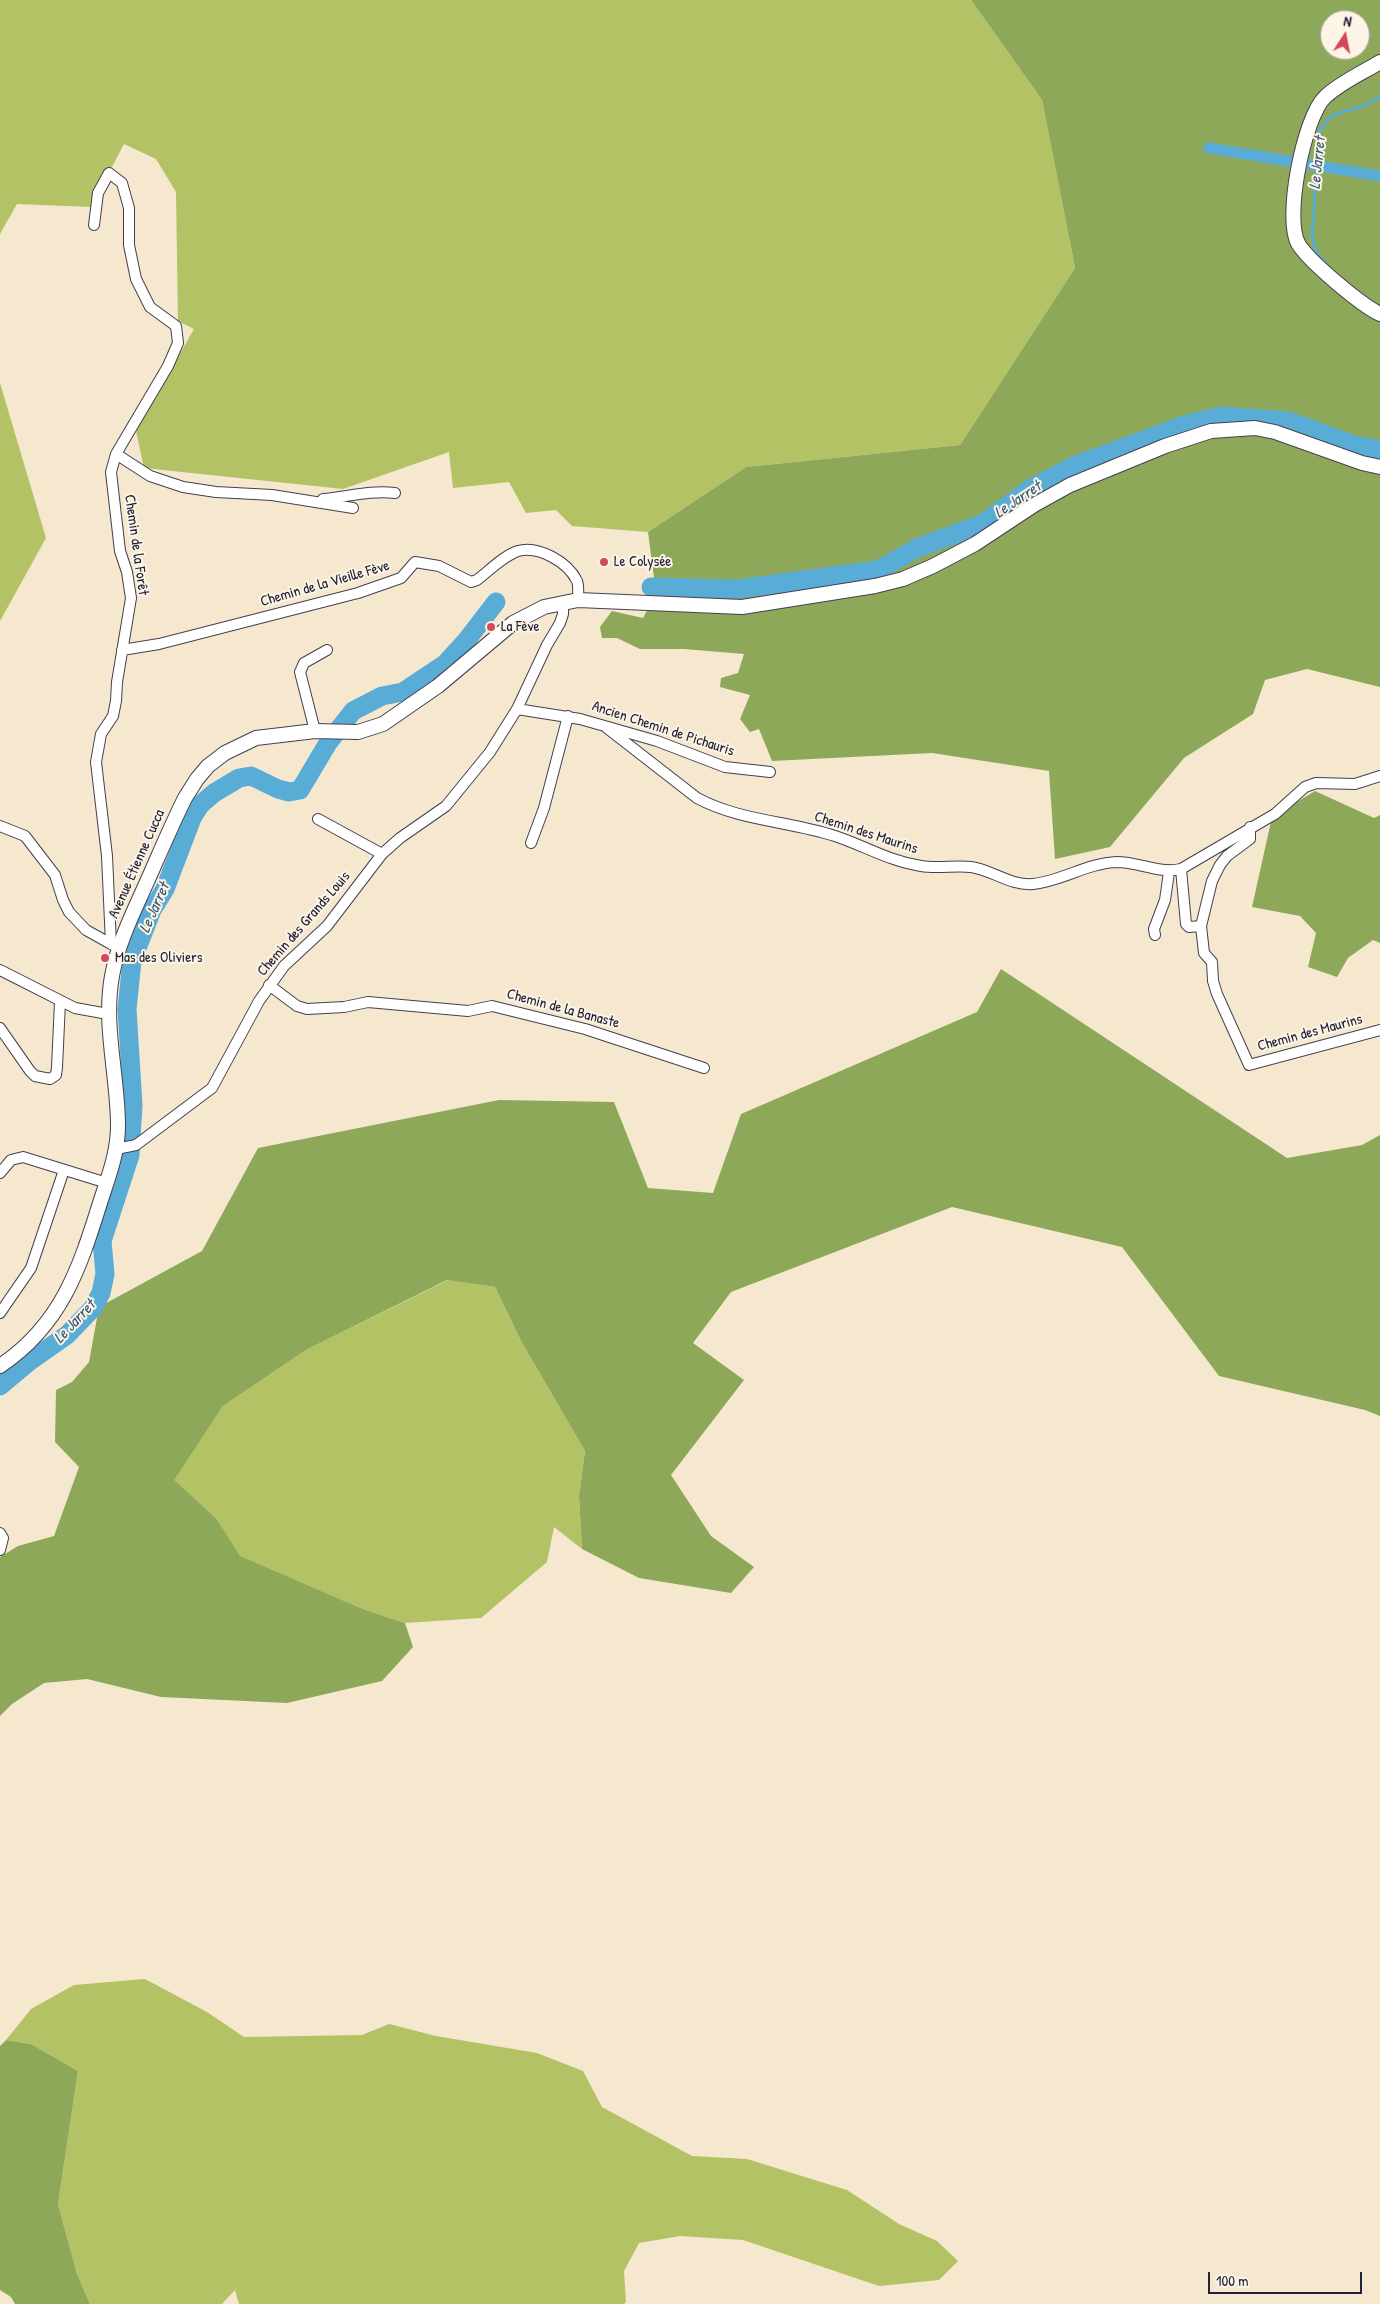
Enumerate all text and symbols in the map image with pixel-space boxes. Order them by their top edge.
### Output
north arrow [1320,10,1370,60]
text: N [1342,11,1353,31]
water label: Le Jarret [1306,136,1330,190]
water label: Le Jarret [991,477,1045,523]
street label: Chemin de la Forêt [120,494,152,596]
place label: Le Colysée [614,553,671,571]
marker: Le Colysée [598,556,610,568]
street label: Chemin de la Vieille Fève [258,557,392,611]
place label: La Fève [501,618,539,636]
marker: La Fève [485,621,497,633]
street label: Ancien Chemin de Pichauris [590,697,736,761]
street label: Avenue Étienne Cucca [105,807,169,921]
street label: Chemin des Maurins [812,808,920,858]
street label: Chemin des Grands Louis [254,868,354,980]
water label: Le Jarret [136,880,174,936]
place label: Mas des Oliviers [115,949,203,967]
marker: Mas des Oliviers [99,952,111,964]
street label: Chemin de la Banaste [505,985,621,1033]
street label: Chemin des Maurins [1256,1010,1364,1056]
water label: Le Jarret [50,1296,100,1348]
scale bar [1210,2262,1364,2294]
text: 100 m [1216,2270,1249,2291]

